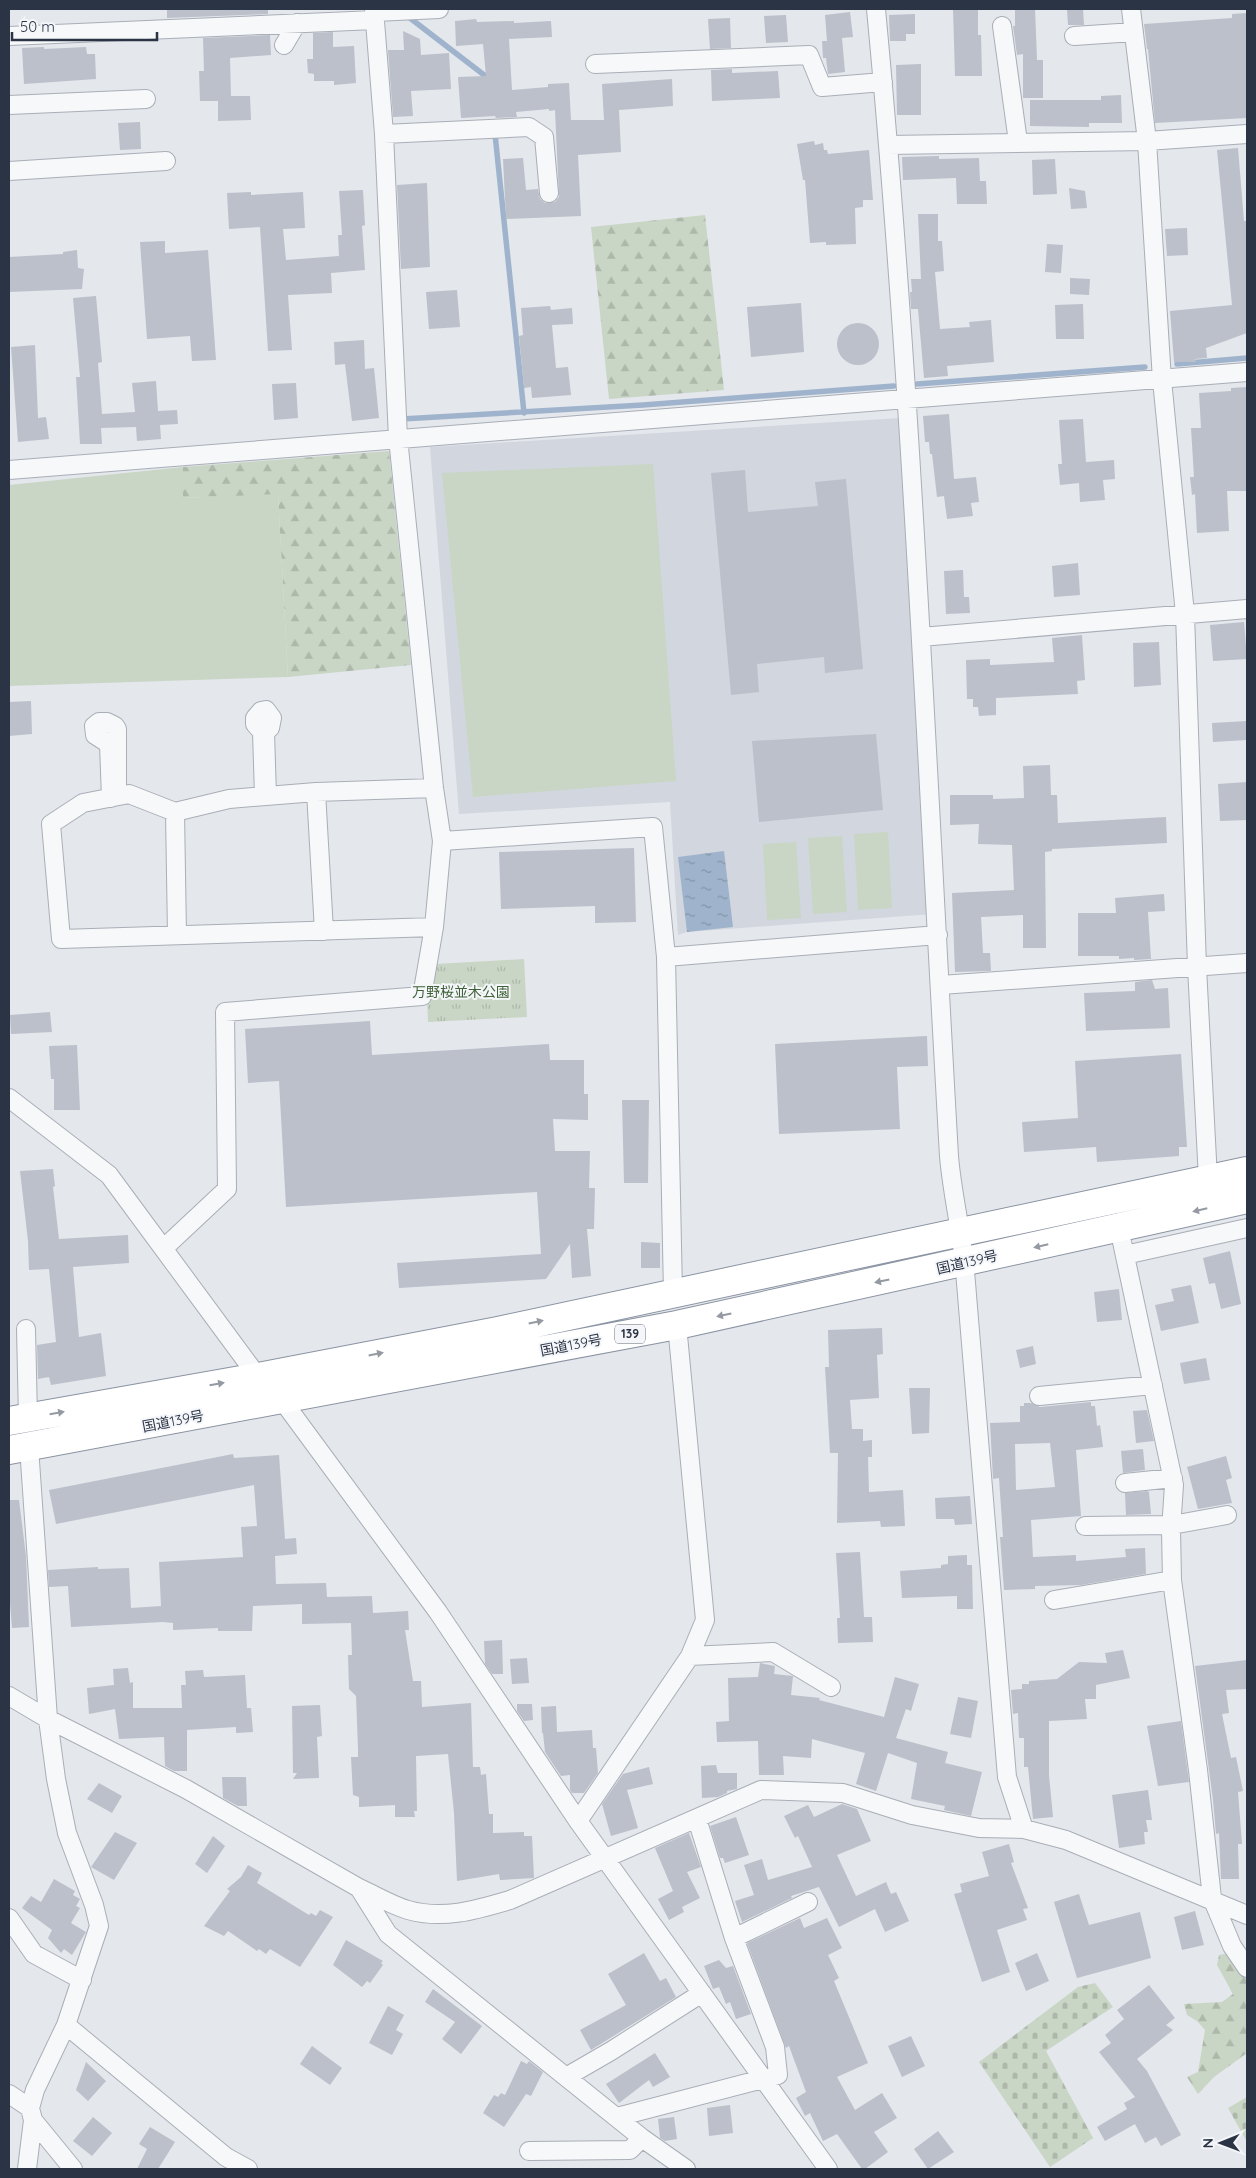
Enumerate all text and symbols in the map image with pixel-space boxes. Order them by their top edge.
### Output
scale bar [12,10,158,42]
text: 50 m [20,17,55,36]
park label: 万野桜並木公園 [412,983,510,1001]
one-way arrow [1192,1206,1207,1214]
one-way arrow [1034,1242,1049,1250]
street label: 国道139号 [935,1246,999,1278]
one-way arrow [875,1277,890,1285]
one-way arrow [716,1311,731,1319]
one-way arrow [528,1318,544,1326]
road number: 139 [615,1325,645,1344]
street label: 国道139号 [539,1330,603,1360]
one-way arrow [369,1350,384,1358]
one-way arrow [209,1380,225,1388]
street label: 国道139号 [141,1406,205,1436]
one-way arrow [49,1409,65,1417]
north arrow [1196,2118,1246,2168]
text: N [1199,2138,1217,2149]

